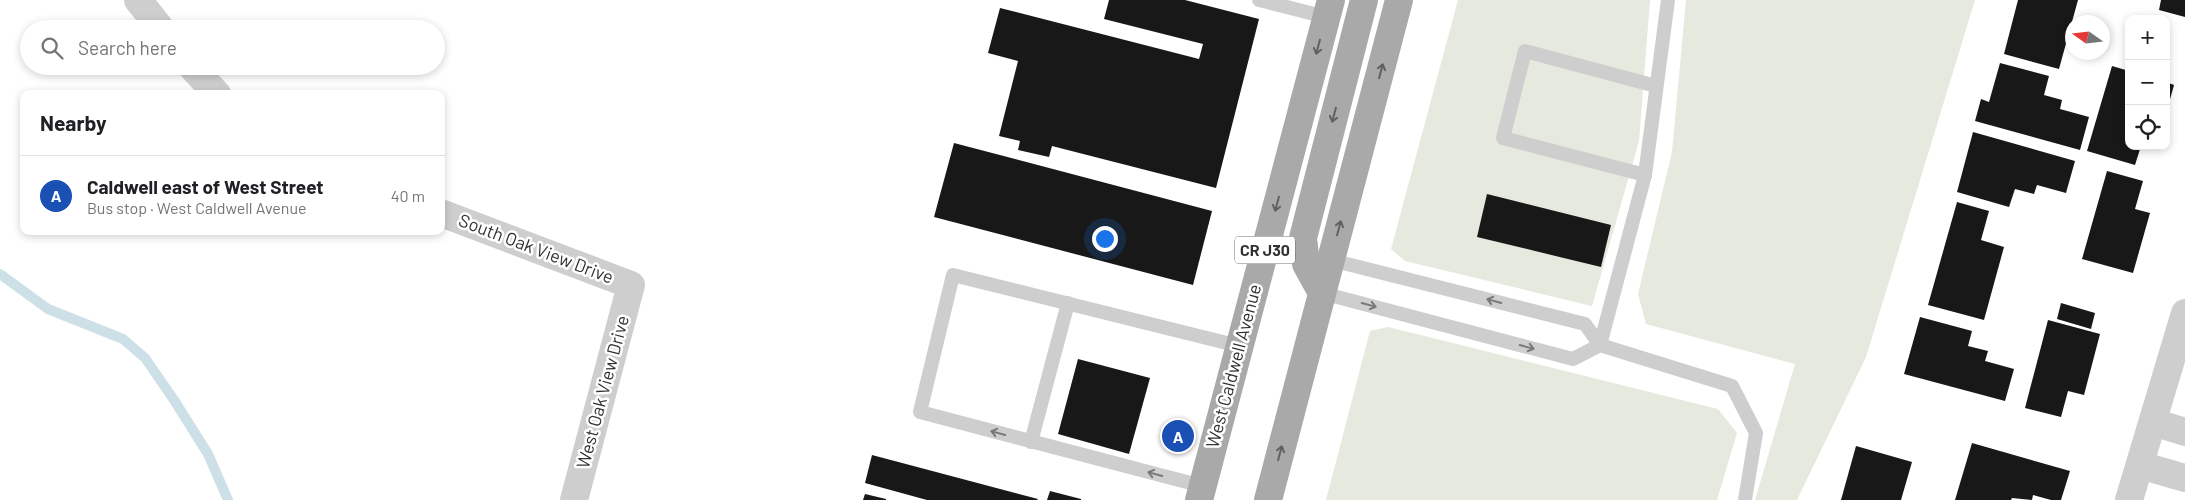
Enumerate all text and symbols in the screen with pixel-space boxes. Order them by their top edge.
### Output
north arrow [2065,15,2110,60]
map controls [2125,15,2170,150]
button: + [2125,15,2170,60]
search box [20,20,445,75]
icon: search [38,34,66,62]
text: Search here [78,36,177,59]
one-way arrow [1313,39,1322,55]
button: − [2125,60,2170,105]
one-way arrow [1376,63,1386,79]
button: locate [2125,105,2170,150]
one-way arrow [1329,106,1339,122]
text: Nearby [40,110,106,135]
text: Caldwell east of West Street [87,175,324,198]
text: A [51,186,61,205]
text: 40 m [391,186,425,205]
one-way arrow [1271,196,1281,212]
text: Bus stop · West Caldwell Avenue [87,198,307,217]
street label: South Oak View Drive [456,208,617,288]
one-way arrow [1335,220,1345,236]
your location [1092,226,1118,252]
road number: CR J30 [1235,236,1295,264]
street label: West Caldwell Avenue [1201,282,1265,450]
one-way arrow [1487,296,1503,305]
one-way arrow [1361,301,1377,310]
street label: West Oak View Drive [571,313,633,471]
one-way arrow [1518,343,1534,352]
pin: A [1162,417,1194,455]
one-way arrow [990,427,1006,437]
one-way arrow [1276,445,1286,461]
one-way arrow [1147,469,1163,478]

